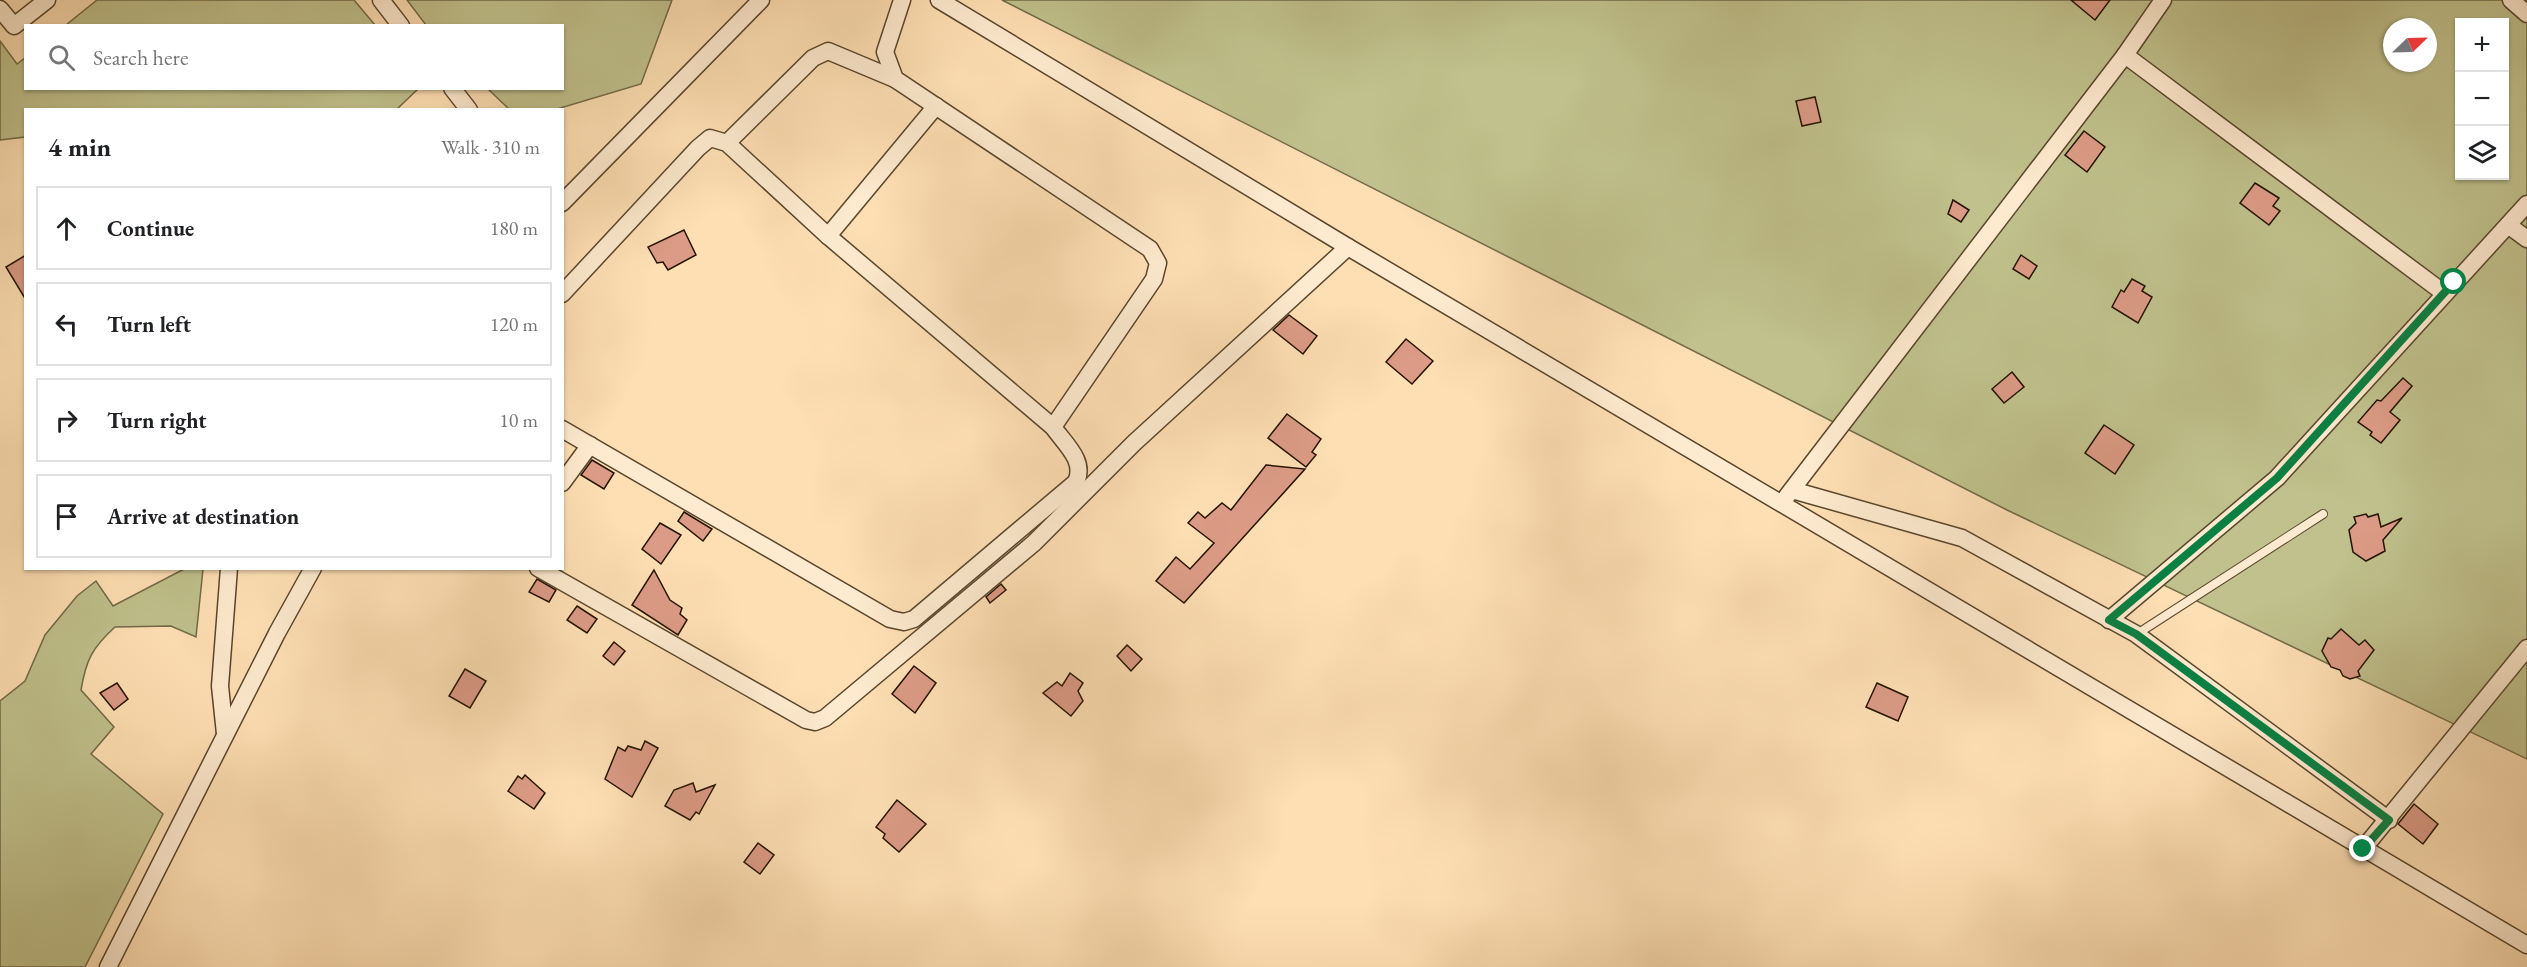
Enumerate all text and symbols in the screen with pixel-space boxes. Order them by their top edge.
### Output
north arrow [2383,18,2437,72]
map controls [2455,18,2509,180]
button: + [2455,18,2509,72]
search box [24,24,564,90]
icon: search [45,41,78,74]
text: Search here [93,43,188,72]
button: − [2455,72,2509,126]
button: layers [2455,126,2509,180]
text: 4 min [48,130,111,164]
text: Walk · 310 m [441,134,540,160]
icon: ahead [50,212,83,245]
text: Continue [107,214,194,243]
text: 180 m [490,215,538,241]
route start [2440,268,2466,294]
icon: left [50,308,83,341]
text: Turn left [107,310,191,339]
text: 120 m [490,311,538,337]
icon: right [50,404,83,437]
text: Turn right [107,406,206,435]
text: 10 m [499,407,538,433]
icon: arrive [50,500,83,533]
text: Arrive at destination [107,502,299,531]
route end [2349,835,2375,861]

